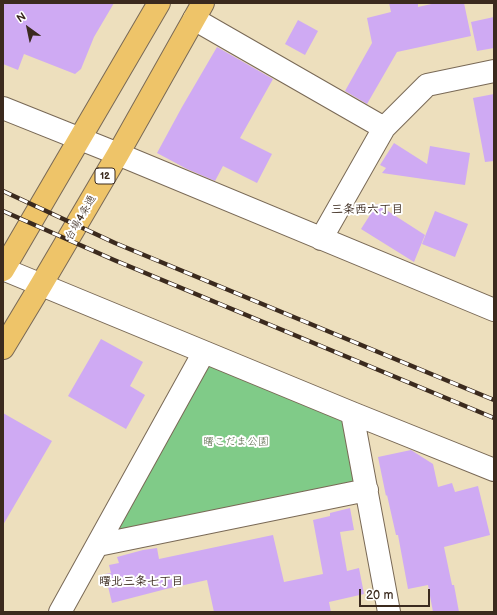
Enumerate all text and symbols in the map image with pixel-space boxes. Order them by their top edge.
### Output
north arrow [8,8,48,48]
text: N [14,10,28,25]
road number: 12 [95,168,115,184]
street label: 台場4条通 [63,193,99,243]
district label: 三条西六丁目 [331,203,403,217]
park label: 曙こだま公園 [203,435,269,449]
district label: 曙北三条七丁目 [99,575,183,589]
scale bar [361,581,432,607]
text: 20 m [366,588,393,603]

